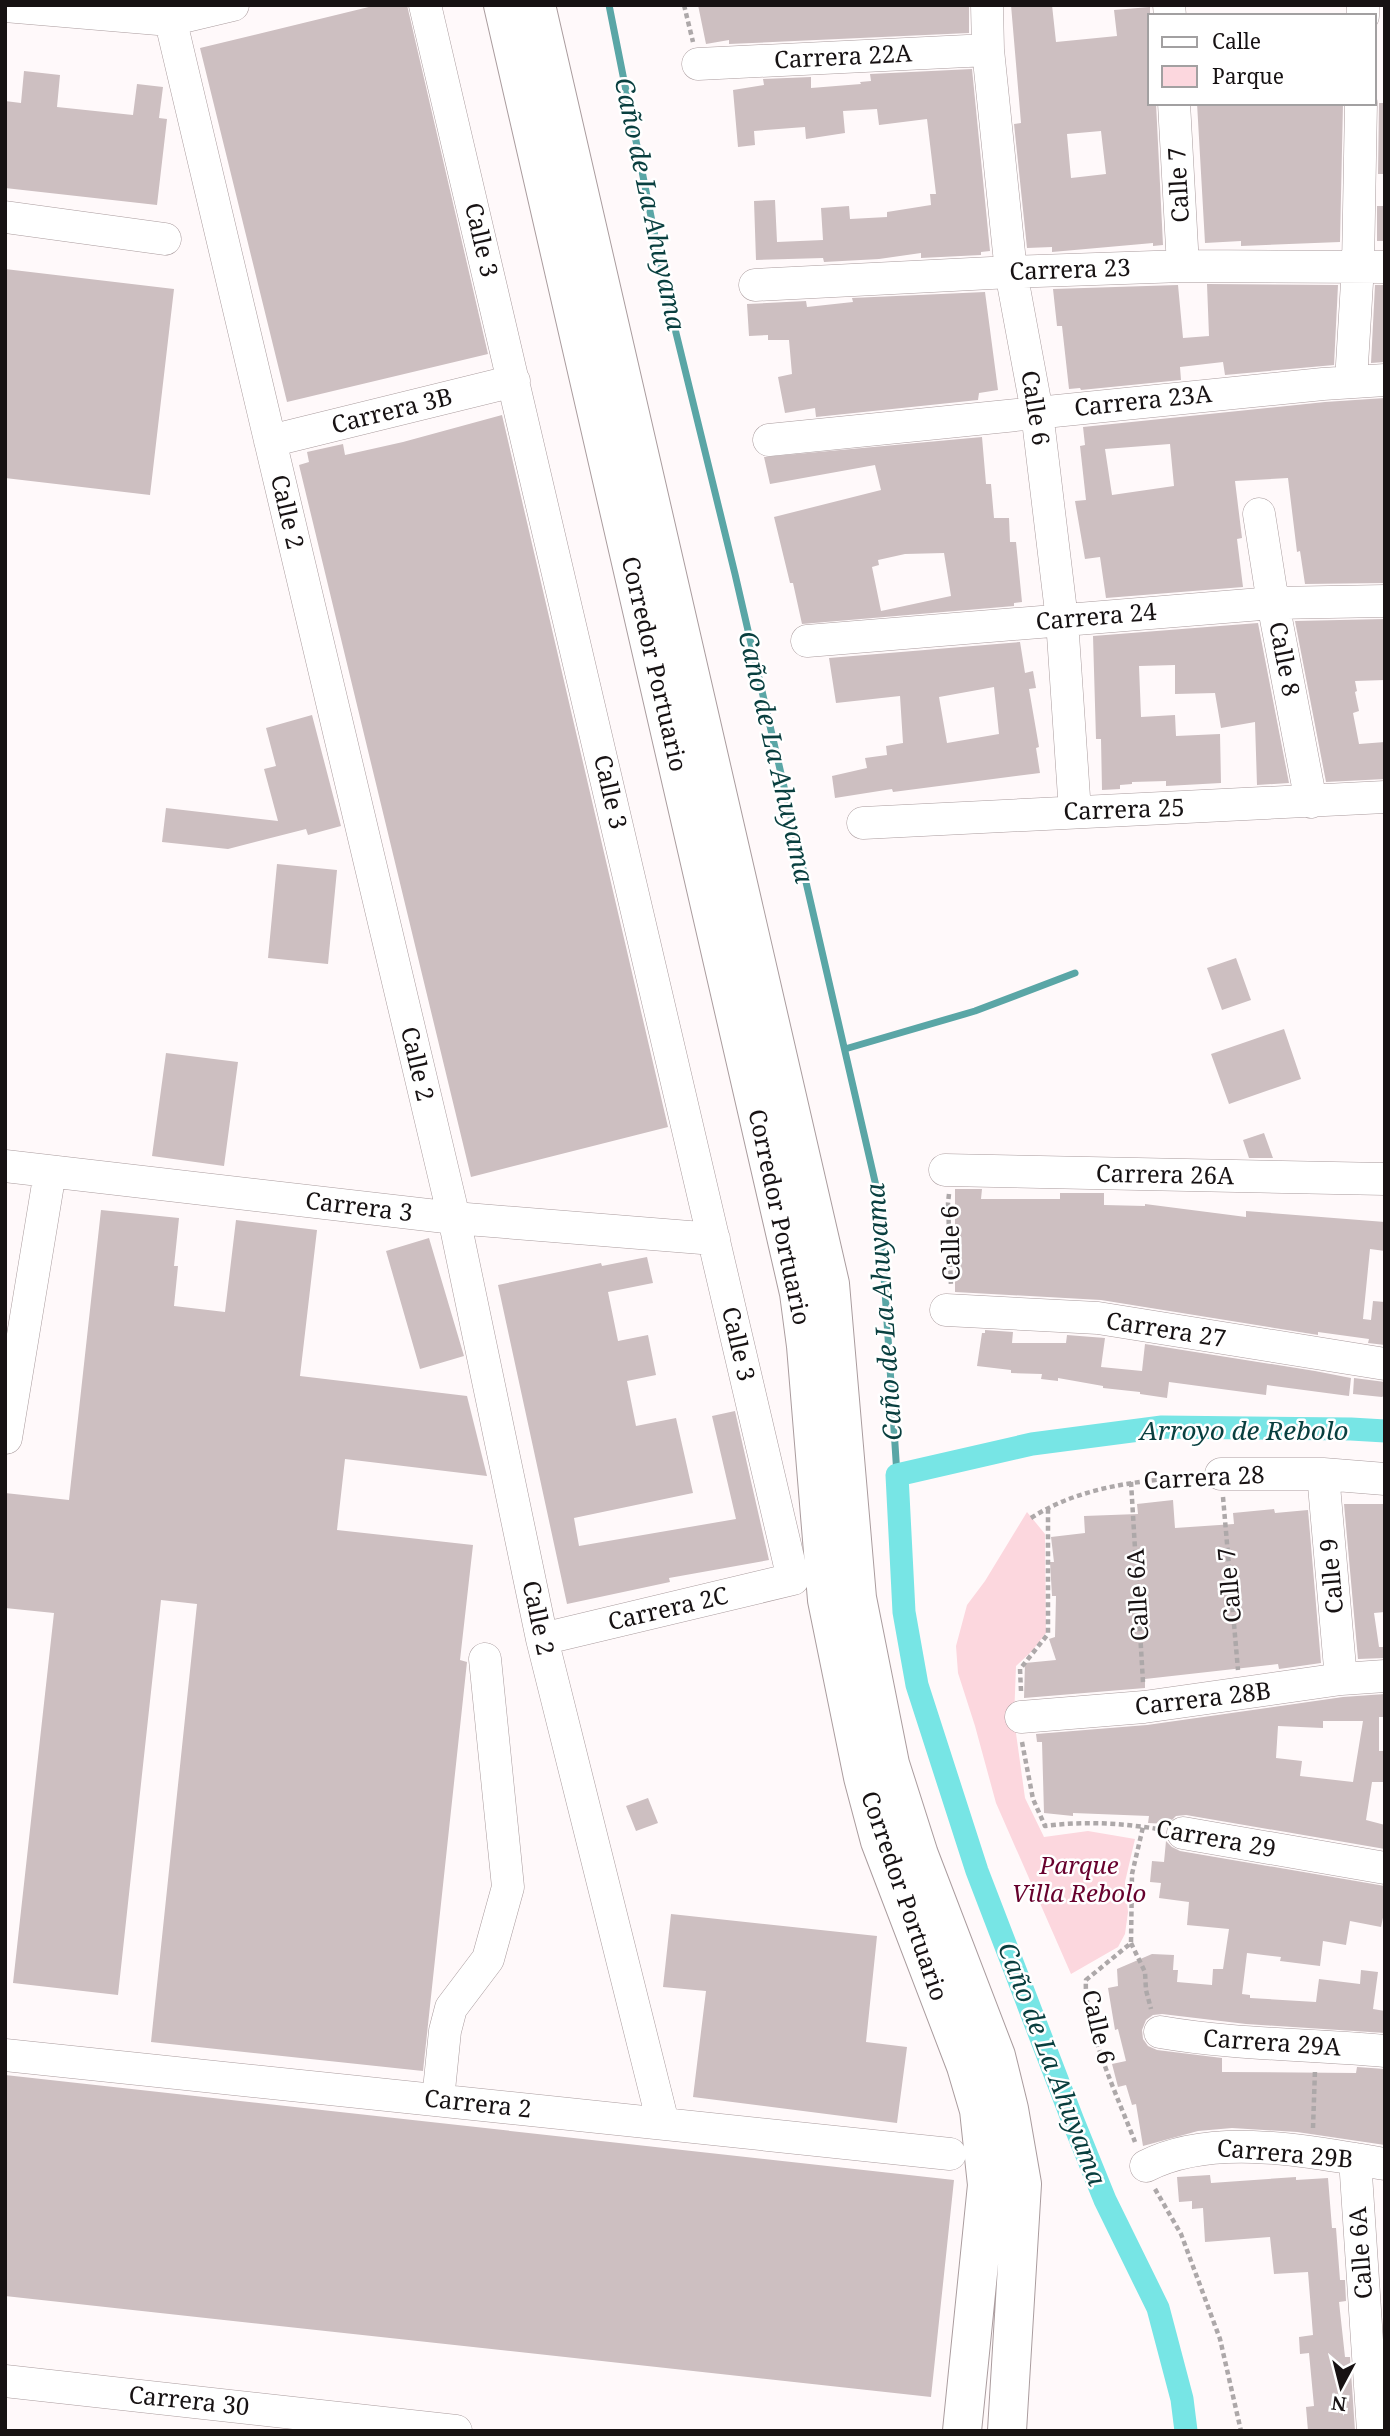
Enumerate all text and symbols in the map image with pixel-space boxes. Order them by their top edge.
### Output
legend [1148,14,1376,105]
text: Calle [1212,27,1261,55]
street label: Carrera 22A [773,35,913,76]
text: Parque [1212,62,1284,90]
water label: Caño de La Ahuyama [607,74,695,334]
street label: Calle 7 [1159,146,1196,224]
street label: Calle 3 [458,199,507,280]
street label: Carrera 23 [1009,250,1131,287]
street label: Calle 6 [1014,368,1059,448]
street label: Carrera 23A [1072,376,1213,423]
street label: Carrera 3B [328,379,455,440]
street label: Calle 2 [264,471,313,552]
street label: Corredor Portuario [615,553,696,774]
street label: Carrera 24 [1034,594,1158,637]
street label: Calle 8 [1262,618,1309,699]
water label: Caño de La Ahuyama [730,627,824,886]
street label: Calle 3 [587,751,636,832]
street label: Carrera 25 [1063,790,1185,827]
street label: Calle 2 [394,1023,443,1104]
street label: Corredor Portuario [741,1106,819,1328]
street label: Carrera 26A [1096,1156,1234,1191]
water label: Caño de La Ahuyama [856,1182,910,1442]
street label: Carrera 3 [304,1183,415,1228]
street label: Calle 6 [932,1205,967,1281]
street label: Calle 3 [715,1303,764,1384]
street label: Carrera 27 [1104,1303,1229,1354]
water label: Arroyo de Rebolo [1137,1412,1349,1448]
street label: Carrera 28 [1143,1457,1265,1496]
street label: Calle 9 [1311,1537,1350,1615]
street label: Calle 7 [1209,1546,1248,1624]
street label: Calle 6A [1118,1548,1155,1642]
street label: Calle 2 [515,1577,563,1658]
street label: Carrera 2C [604,1578,731,1637]
street label: Carrera 28B [1133,1673,1273,1722]
street label: Corredor Portuario [854,1786,957,2005]
street label: Carrera 29 [1154,1811,1279,1864]
park label: Parque Villa Rebolo [1012,1848,1146,1909]
water label: Caño de La Ahuyama [990,1937,1116,2190]
street label: Calle 6 [1075,1986,1124,2067]
street label: Carrera 29A [1202,2020,1342,2063]
street label: Carrera 2 [423,2080,533,2125]
street label: Carrera 29B [1216,2130,1355,2175]
street label: Calle 6A [1340,2206,1379,2300]
north arrow [1306,2352,1376,2422]
street label: Carrera 30 [127,2377,251,2422]
text: N [1330,2390,1348,2418]

